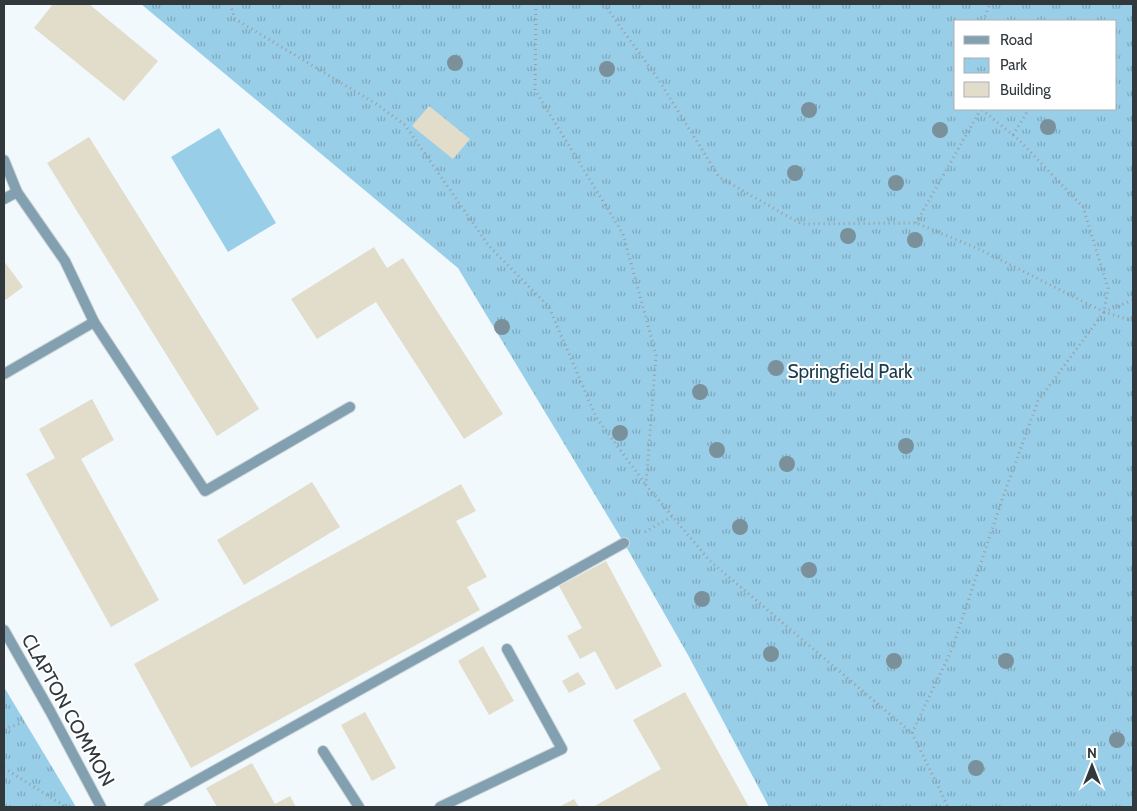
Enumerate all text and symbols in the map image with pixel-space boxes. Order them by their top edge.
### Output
legend [954,20,1117,110]
text: Road [1000,31,1033,49]
text: Park [1000,56,1027,74]
text: Building [1000,81,1051,99]
park label: Springfield Park [787,360,913,383]
street label: CLAPTON COMMON [17,630,119,790]
north arrow [1067,741,1117,791]
text: N [1087,744,1097,762]

